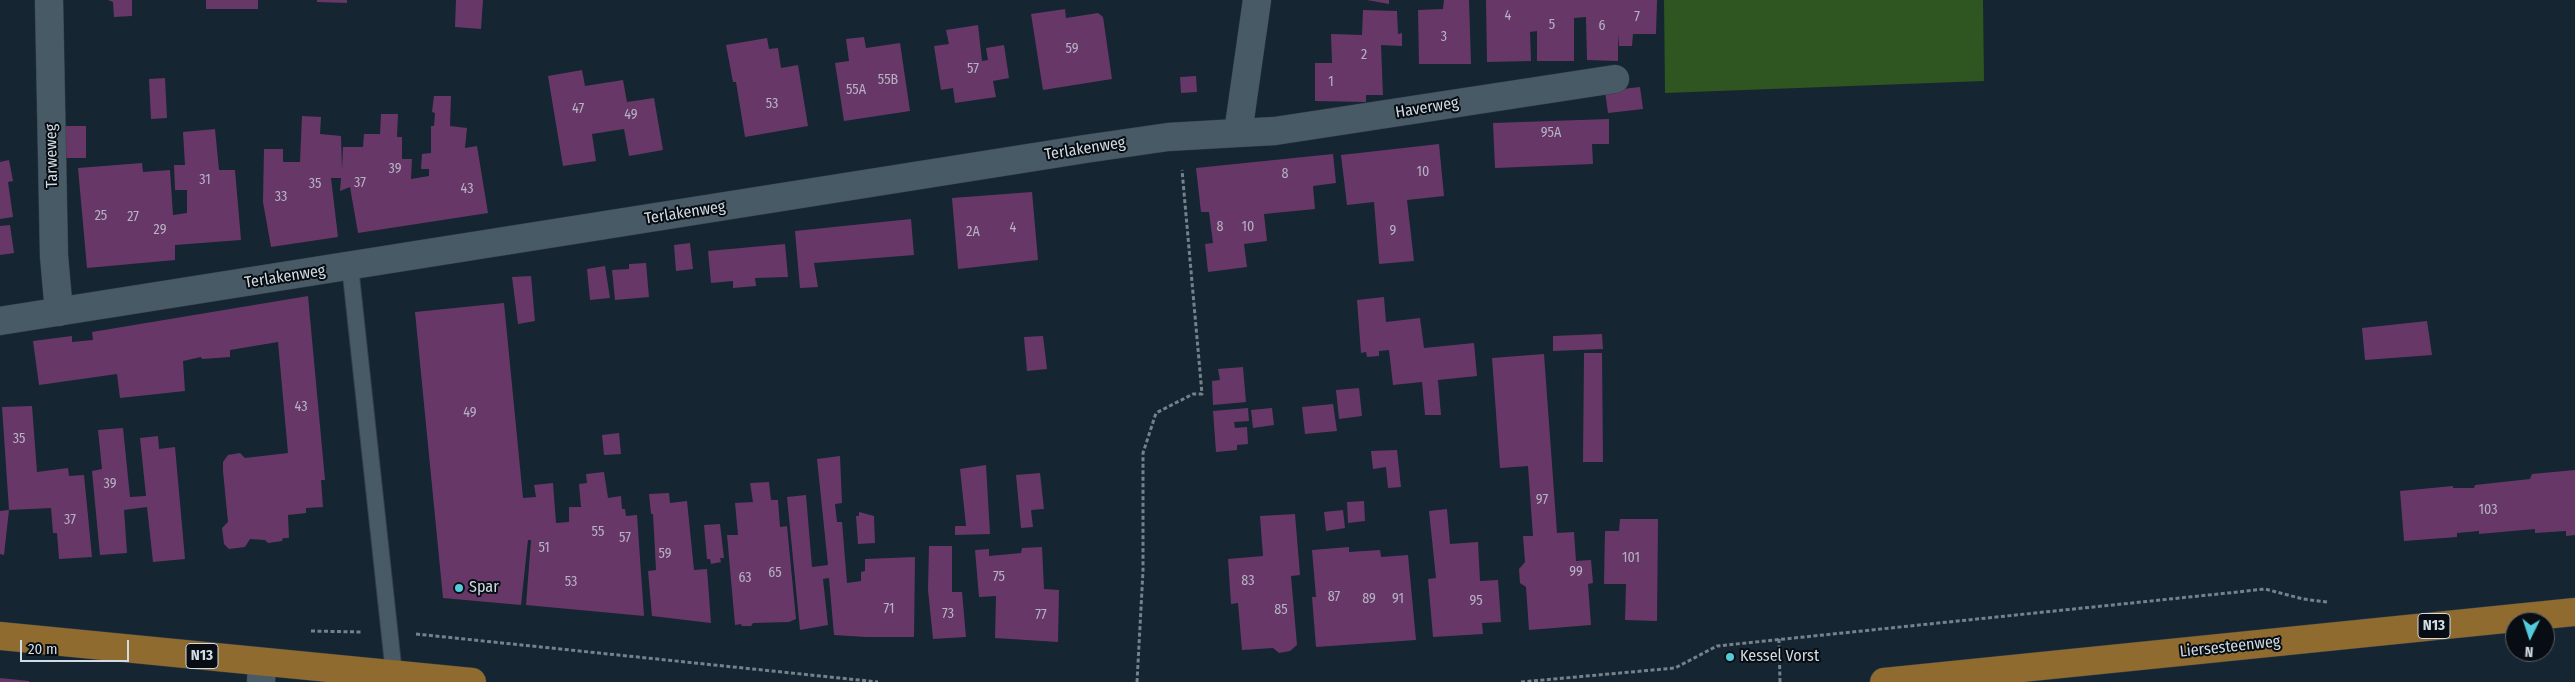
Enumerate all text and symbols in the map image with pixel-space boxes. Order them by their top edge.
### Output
house number: 4 [1505,8,1511,24]
house number: 7 [1634,9,1640,25]
house number: 5 [1549,17,1555,33]
house number: 6 [1599,18,1605,34]
house number: 3 [1441,29,1447,45]
house number: 59 [1065,41,1079,57]
house number: 2 [1361,47,1367,63]
house number: 57 [967,61,979,77]
house number: 55B [878,72,898,88]
house number: 1 [1328,74,1334,90]
house number: 55A [846,82,866,98]
street label: Haverweg [1394,94,1460,122]
house number: 53 [766,96,778,112]
house number: 47 [572,101,584,117]
house number: 49 [624,107,638,123]
street label: Tarweweg [42,124,62,188]
house number: 95A [1541,125,1561,141]
street label: Terlakenweg [1043,133,1127,165]
house number: 39 [389,161,401,177]
house number: 10 [1417,164,1429,180]
house number: 8 [1282,166,1288,182]
house number: 31 [199,172,211,188]
house number: 37 [354,175,366,191]
house number: 35 [309,176,321,192]
house number: 43 [461,181,473,197]
house number: 33 [275,189,287,205]
street label: Terlakenweg [643,197,727,229]
house number: 25 [95,208,107,224]
house number: 27 [127,209,139,225]
house number: 8 [1217,219,1223,235]
house number: 10 [1242,219,1254,235]
house number: 4 [1010,220,1016,236]
house number: 29 [154,222,166,238]
house number: 9 [1390,223,1396,239]
house number: 2A [966,224,980,240]
street label: Terlakenweg [243,261,327,293]
house number: 43 [295,399,307,415]
house number: 49 [463,405,477,421]
house number: 35 [13,431,25,447]
house number: 39 [104,476,116,492]
house number: 97 [1536,492,1548,508]
house number: 103 [2479,502,2497,518]
house number: 37 [64,512,76,528]
house number: 55 [592,524,604,540]
house number: 57 [619,530,631,546]
house number: 51 [538,540,550,556]
house number: 59 [658,546,672,562]
house number: 101 [1622,550,1640,566]
house number: 99 [1569,564,1583,580]
house number: 65 [768,565,782,581]
house number: 75 [993,569,1005,585]
house number: 63 [738,570,752,586]
house number: 83 [1241,573,1255,589]
house number: 53 [565,574,577,590]
place label: Spar [469,578,499,598]
marker: Spar [453,582,465,594]
house number: 87 [1328,589,1340,605]
house number: 89 [1362,591,1376,607]
house number: 91 [1392,591,1404,607]
house number: 95 [1469,593,1483,609]
house number: 71 [884,601,894,617]
house number: 85 [1274,602,1288,618]
house number: 73 [942,606,954,622]
house number: 77 [1035,607,1047,623]
north arrow [2505,612,2555,662]
road number: N13 [2418,614,2450,638]
scale bar [22,630,131,662]
street label: Liersesteenweg [2179,632,2281,662]
text: 20 m [28,640,58,658]
text: N [2524,643,2534,660]
road number: N13 [186,644,218,668]
place label: Kessel Vorst [1740,647,1819,667]
marker: Kessel Vorst [1724,651,1736,663]

